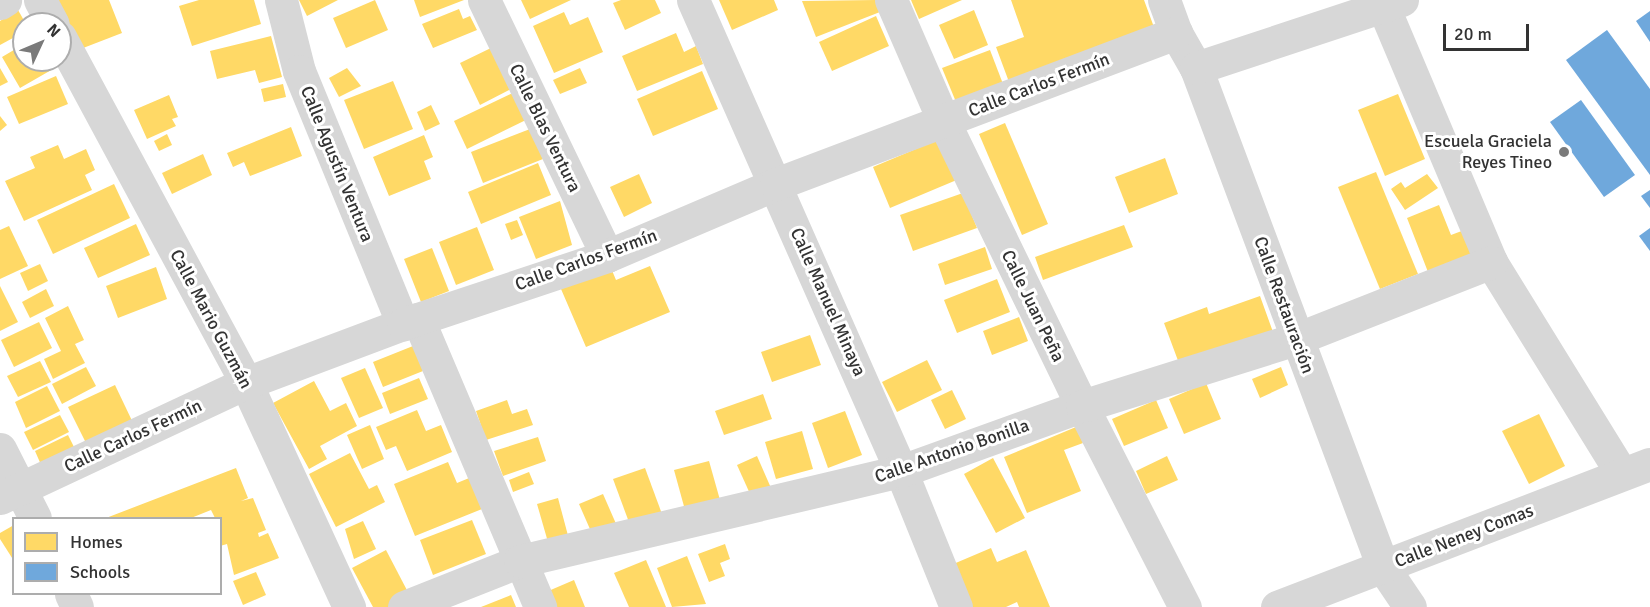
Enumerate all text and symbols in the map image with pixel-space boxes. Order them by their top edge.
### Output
north arrow [12,12,72,72]
scale bar [1446,12,1532,50]
text: N [42,20,65,42]
text: 20 m [1454,23,1492,45]
street label: Calle Carlos Fermín [965,48,1113,122]
street label: Calle Blas Ventura [505,60,585,196]
street label: Calle Agustín Ventura [296,83,378,245]
place label: Escuela Graciela Reyes Tineo [1424,131,1552,174]
marker: Escuela Graciela Reyes Tineo [1557,145,1571,159]
street label: Calle Carlos Fermín [512,224,660,296]
street label: Calle Manuel Minaya [786,225,870,379]
street label: Calle Restauración [1249,234,1319,376]
street label: Calle Mario Guzmán [165,246,257,392]
street label: Calle Juan Peña [997,247,1069,365]
street label: Calle Carlos Fermín [61,395,205,477]
street label: Calle Antonio Bonilla [872,414,1032,488]
street label: Calle Neney Comas [1392,500,1536,572]
legend [12,517,222,595]
text: Homes [70,531,123,553]
text: Schools [70,561,130,583]

